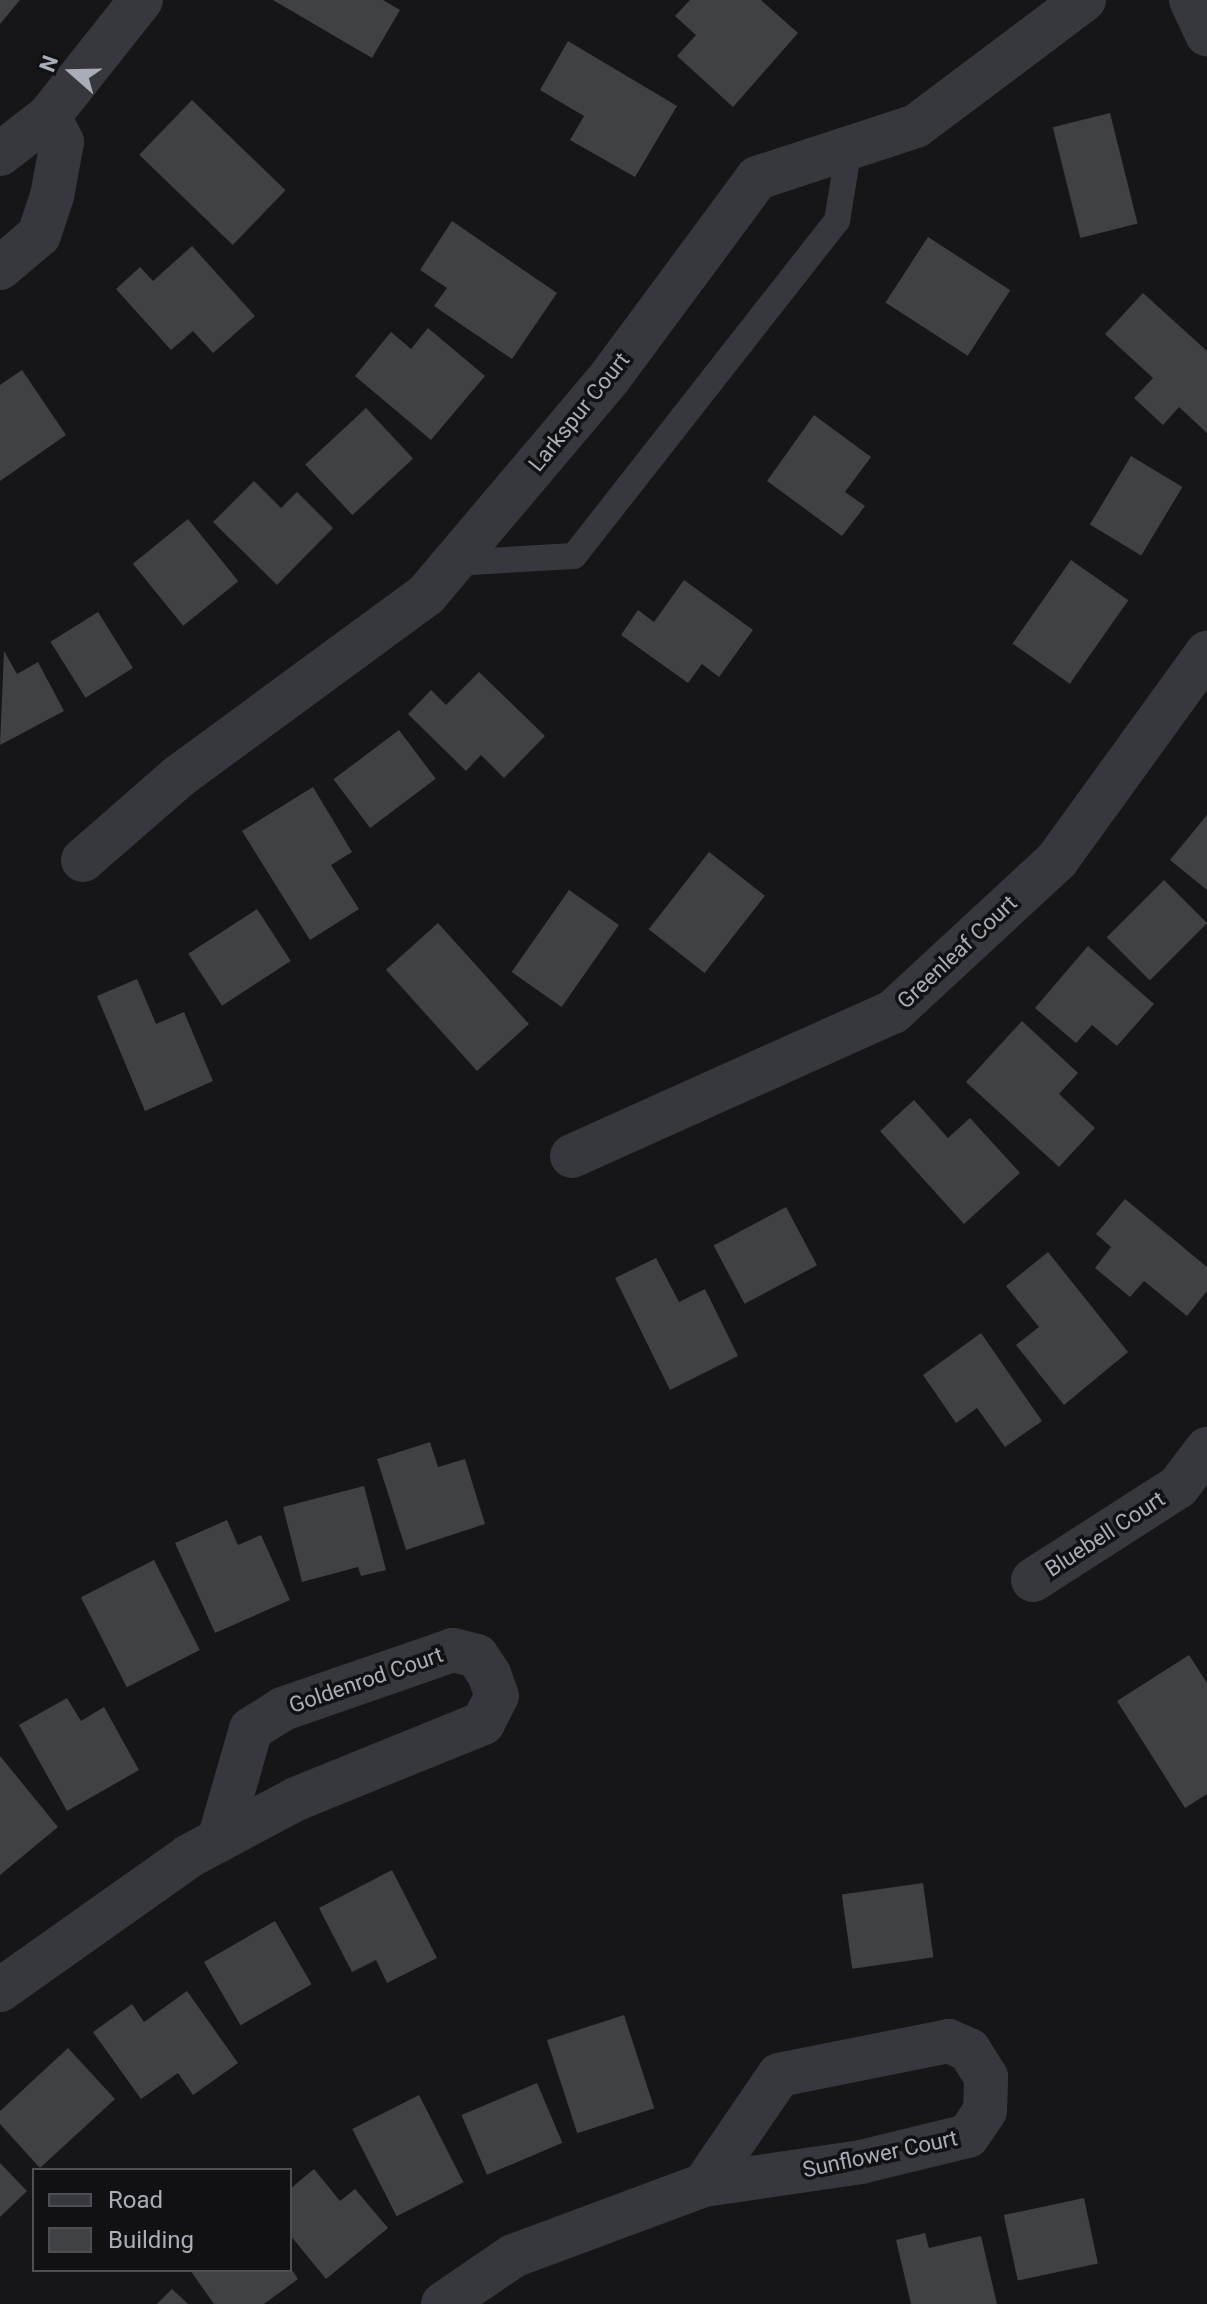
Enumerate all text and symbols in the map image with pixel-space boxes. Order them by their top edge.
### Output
north arrow [32,32,112,112]
text: N [35,52,63,75]
street label: Larkspur Court [523,347,635,477]
street label: Greenleaf Court [892,890,1022,1014]
street label: Bluebell Court [1040,1486,1170,1582]
street label: Goldenrod Court [286,1641,446,1719]
street label: Sunflower Court [800,2125,960,2183]
legend [32,2168,292,2272]
text: Road [108,2186,163,2214]
text: Building [108,2226,194,2254]

